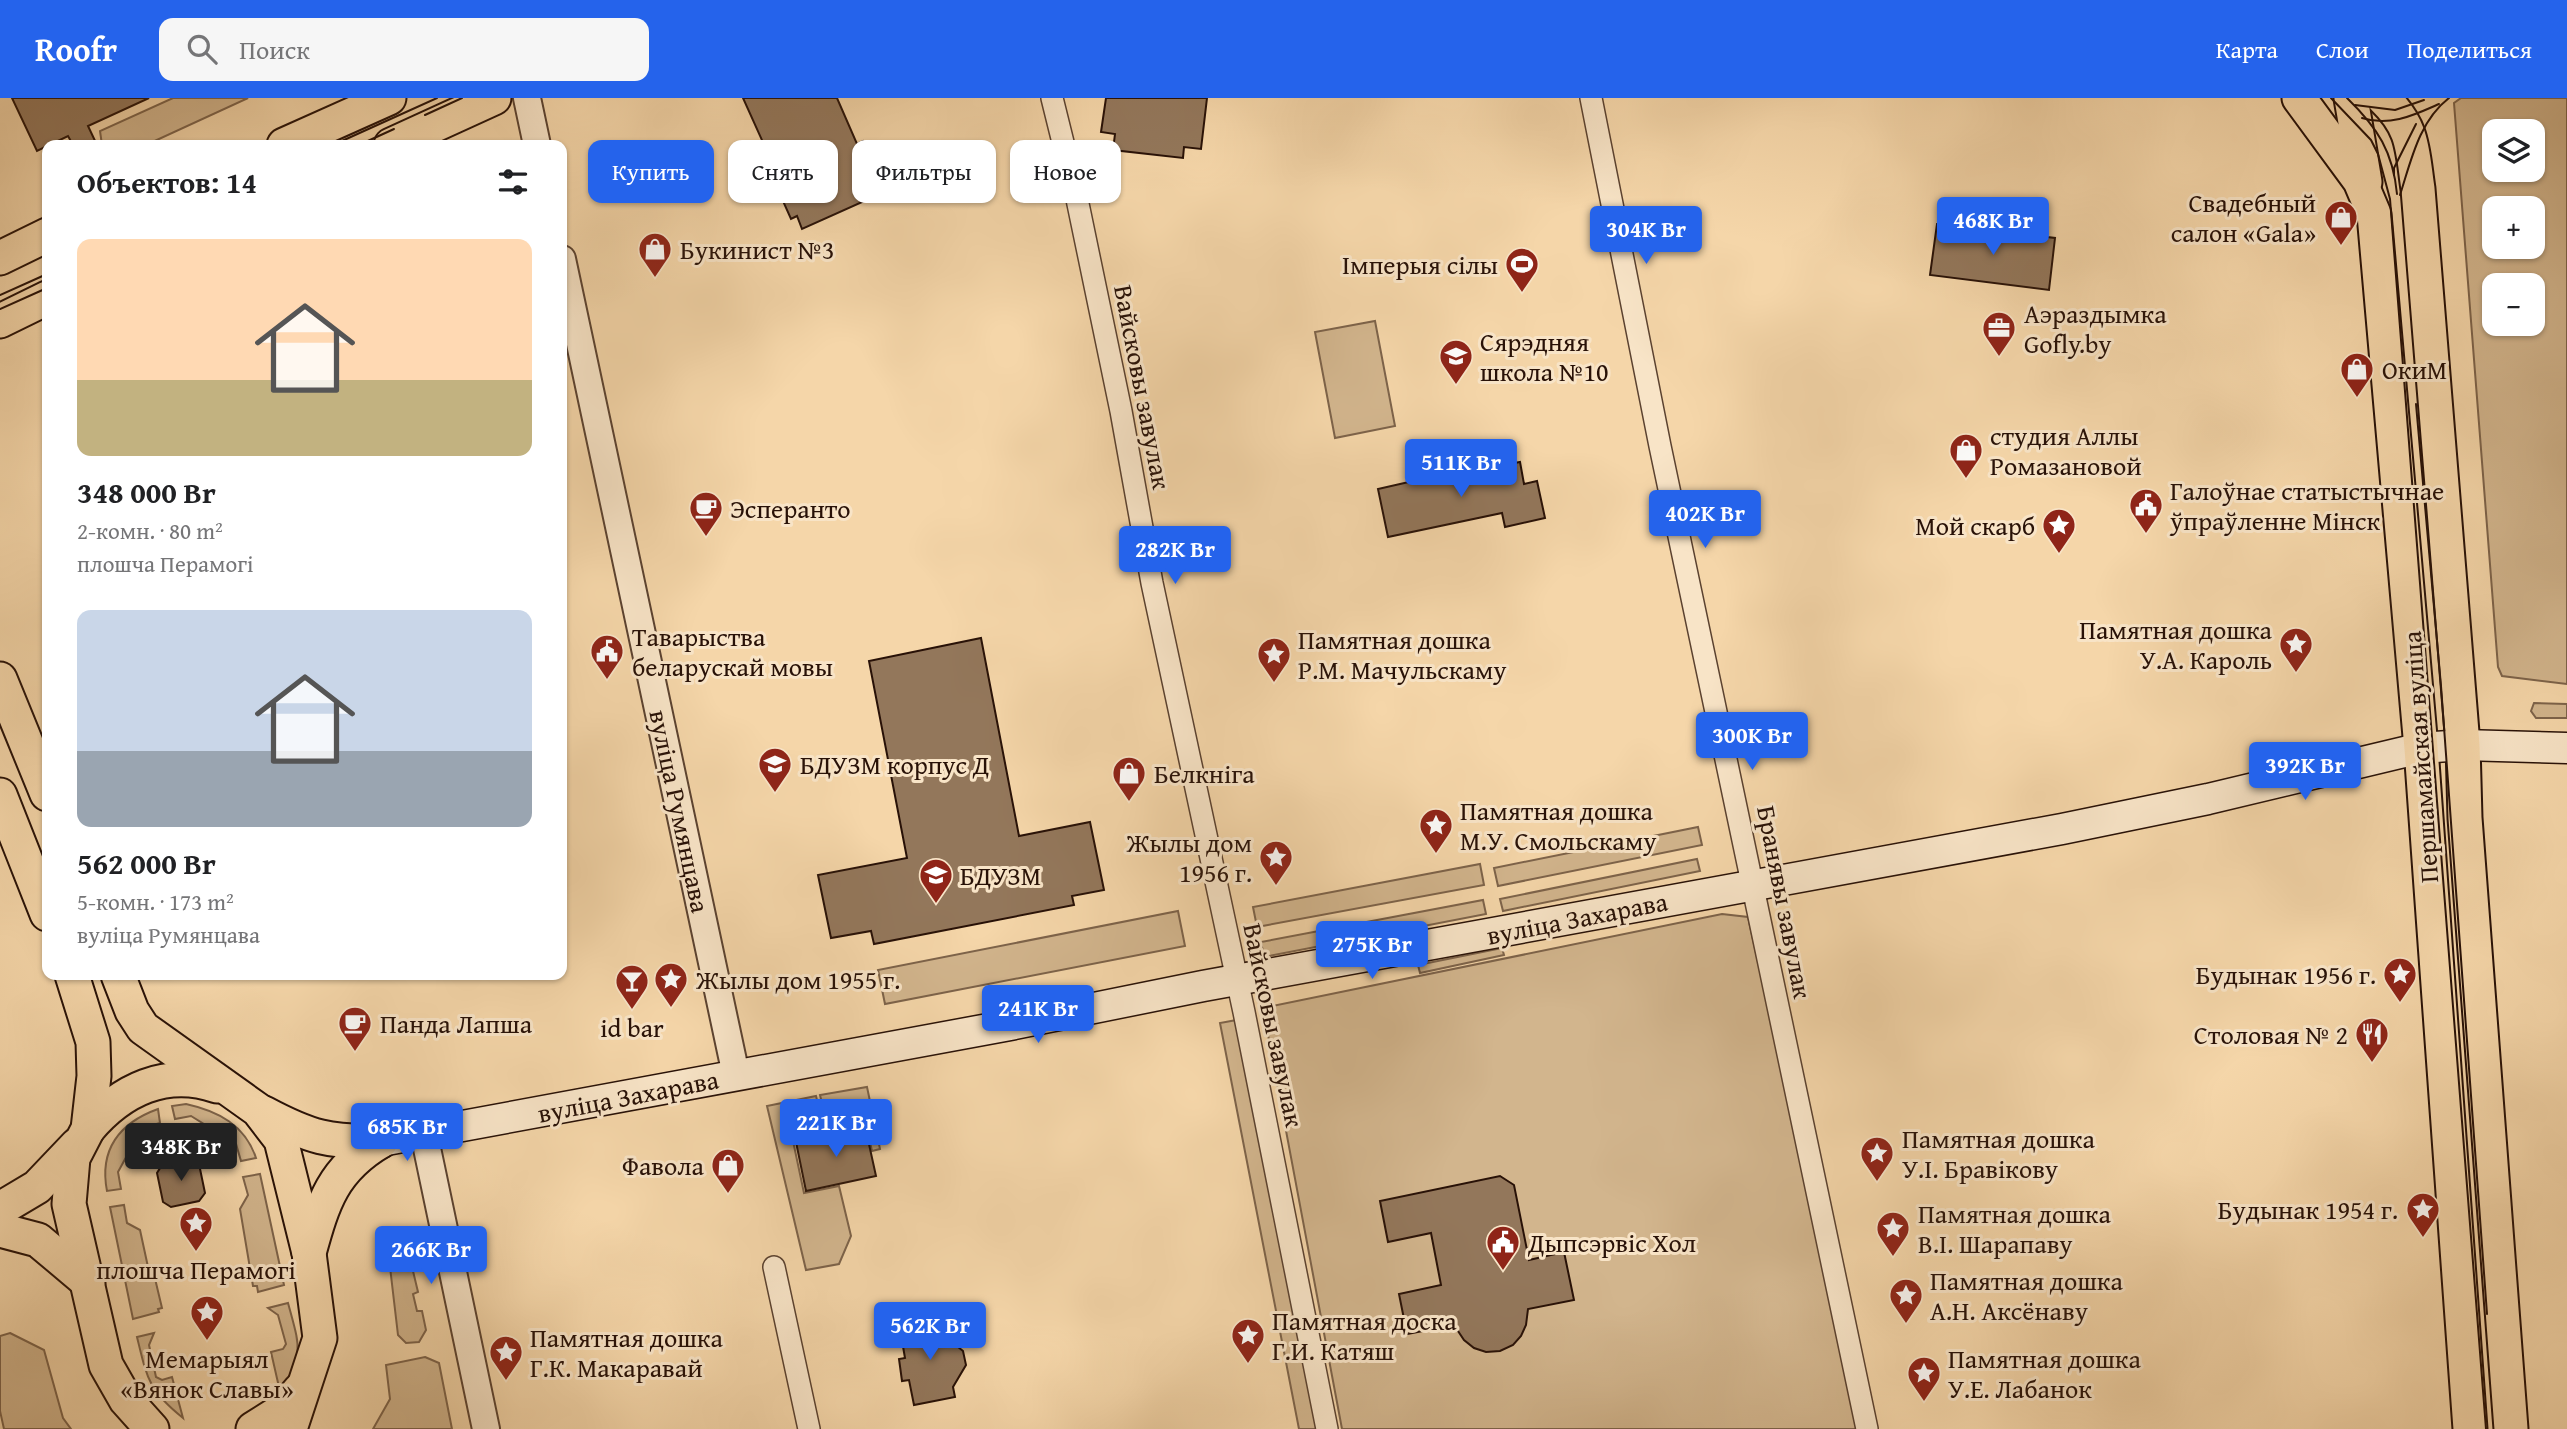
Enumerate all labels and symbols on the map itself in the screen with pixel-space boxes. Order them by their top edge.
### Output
place label: Свадебный салон «Gala» [2171,183,2316,252]
pin: 468K Br [1928,198,2058,257]
shop icon: Свадебный салон «Gala» [2322,198,2360,247]
pin: 304K Br [1581,206,1711,266]
shop icon: Букинист №3 [636,230,674,279]
place label: Букинист №3 [680,230,834,269]
place label: Імперыя сілы [1342,245,1498,284]
sports icon: Імперыя сілы [1503,245,1541,294]
street label: Вайсковы завулак [1104,281,1182,493]
place label: Аэраздымка Gofly.by [2024,294,2167,363]
office icon: Аэраздымка Gofly.by [1980,309,2018,358]
place label: Сярэдняя школа №10 [1480,322,1609,391]
school or university icon: Сярэдняя школа №10 [1437,337,1475,386]
shop icon: ОкиМ [2338,350,2376,399]
place label: ОкиМ [2382,350,2447,389]
place label: студия Аллы Ромазановой [1990,416,2142,485]
shop icon: студия Аллы Ромазановой [1947,431,1985,480]
pin: 511K Br [1396,440,1526,499]
place label: Галоўнае статыстычнае ўпраўленне Мінск [2169,471,2444,540]
public building icon: Галоўнае статыстычнае ўпраўленне Мінск [2127,486,2165,535]
cafe icon: Эсперанто [687,489,725,538]
place label: Эсперанто [730,489,851,528]
pin: 402K Br [1640,490,1770,550]
place label: Мой скарб [1915,506,2035,545]
place icon: Мой скарб [2040,506,2078,555]
pin: 282K Br [1110,526,1240,586]
place label: Памятная дошка У.А. Кароль [2079,610,2273,679]
place label: Таварыства беларускай мовы [632,617,833,686]
place label: Памятная дошка Р.М. Мачульскаму [1298,620,1507,689]
place icon: Памятная дошка У.А. Кароль [2277,625,2315,674]
street label: Першамайская вуліца [2392,629,2448,884]
public building icon: Таварыства беларускай мовы [588,632,626,681]
place icon: Памятная дошка Р.М. Мачульскаму [1255,635,1293,684]
street label: вуліца Румянцава [639,706,721,917]
pin: 300K Br [1687,712,1817,772]
pin: 392K Br [2240,742,2370,802]
school or university icon: БДУЗМ корпус Д [756,745,794,794]
place label: БДУЗМ корпус Д [800,745,989,784]
shop icon: Белкніга [1110,754,1148,803]
place label: Белкніга [1154,754,1255,793]
place label: Памятная дошка М.У. Смольскаму [1460,791,1657,860]
street label: Бранявы завулак [1747,802,1823,1002]
place icon: Памятная дошка М.У. Смольскаму [1417,806,1455,855]
place label: Жылы дом 1956 г. [1126,823,1252,892]
place icon: Жылы дом 1956 г. [1257,838,1295,887]
school or university icon: БДУЗМ [917,856,955,905]
place label: БДУЗМ [960,856,1041,895]
street label: вуліца Захарава [1483,881,1671,955]
street label: Вайсковы завулак [1233,919,1315,1131]
pin: 275K Br [1307,922,1437,981]
place label: Будынак 1956 г. [2196,955,2376,994]
place icon: Будынак 1956 г. [2381,955,2419,1004]
place icon: Жылы дом 1955 г. [652,960,690,1009]
place label: Жылы дом 1955 г. [695,960,900,999]
bar icon: id bar [613,962,651,1011]
pin: 241K Br [973,986,1103,1045]
cafe icon: Панда Лапша [336,1004,374,1053]
place label: Панда Лапша [380,1004,533,1043]
place label: id bar [600,1008,664,1047]
place label: Столовая № 2 [2194,1015,2348,1054]
restaurant icon: Столовая № 2 [2353,1015,2391,1064]
street label: вуліца Захарава [534,1059,722,1133]
pin: 221K Br [771,1100,901,1159]
pin: 685K Br [342,1104,472,1163]
place label: Памятная дошка У.І. Бравікову [1902,1119,2095,1188]
pin: 348K Br [116,1124,246,1183]
place icon: Памятная дошка У.І. Бравікову [1858,1134,1896,1183]
place label: Фавола [622,1146,705,1185]
shop icon: Фавола [709,1146,747,1195]
place label: Будынак 1954 г. [2218,1190,2398,1229]
place icon: Будынак 1954 г. [2404,1190,2442,1239]
place label: Памятная дошка В.І. Шарапаву [1918,1194,2111,1263]
place icon: плошча Перамогі [177,1204,215,1253]
place icon: Памятная дошка В.І. Шарапаву [1874,1209,1912,1258]
public building icon: Дыпсэрвіс Хол [1484,1223,1522,1272]
place label: Дыпсэрвіс Хол [1527,1223,1696,1262]
pin: 266K Br [366,1226,496,1286]
place label: плошча Перамогі [96,1250,296,1289]
place label: Памятная дошка А.Н. Аксёнаву [1930,1261,2123,1330]
place icon: Памятная дошка А.Н. Аксёнаву [1887,1276,1925,1325]
place icon: Мемарыял «Вянок Славы» [188,1293,226,1342]
place label: Памятная доска Г.И. Катяш [1272,1301,1457,1370]
pin: 562K Br [865,1302,995,1362]
place icon: Памятная доска Г.И. Катяш [1229,1316,1267,1365]
place label: Памятная дошка Г.К. Макаравай [530,1318,723,1387]
place icon: Памятная дошка Г.К. Макаравай [487,1333,525,1382]
place label: Мемарыял «Вянок Славы» [120,1339,294,1408]
place label: Памятная дошка У.Е. Лабанок [1948,1339,2141,1408]
place icon: Памятная дошка У.Е. Лабанок [1905,1354,1943,1403]

